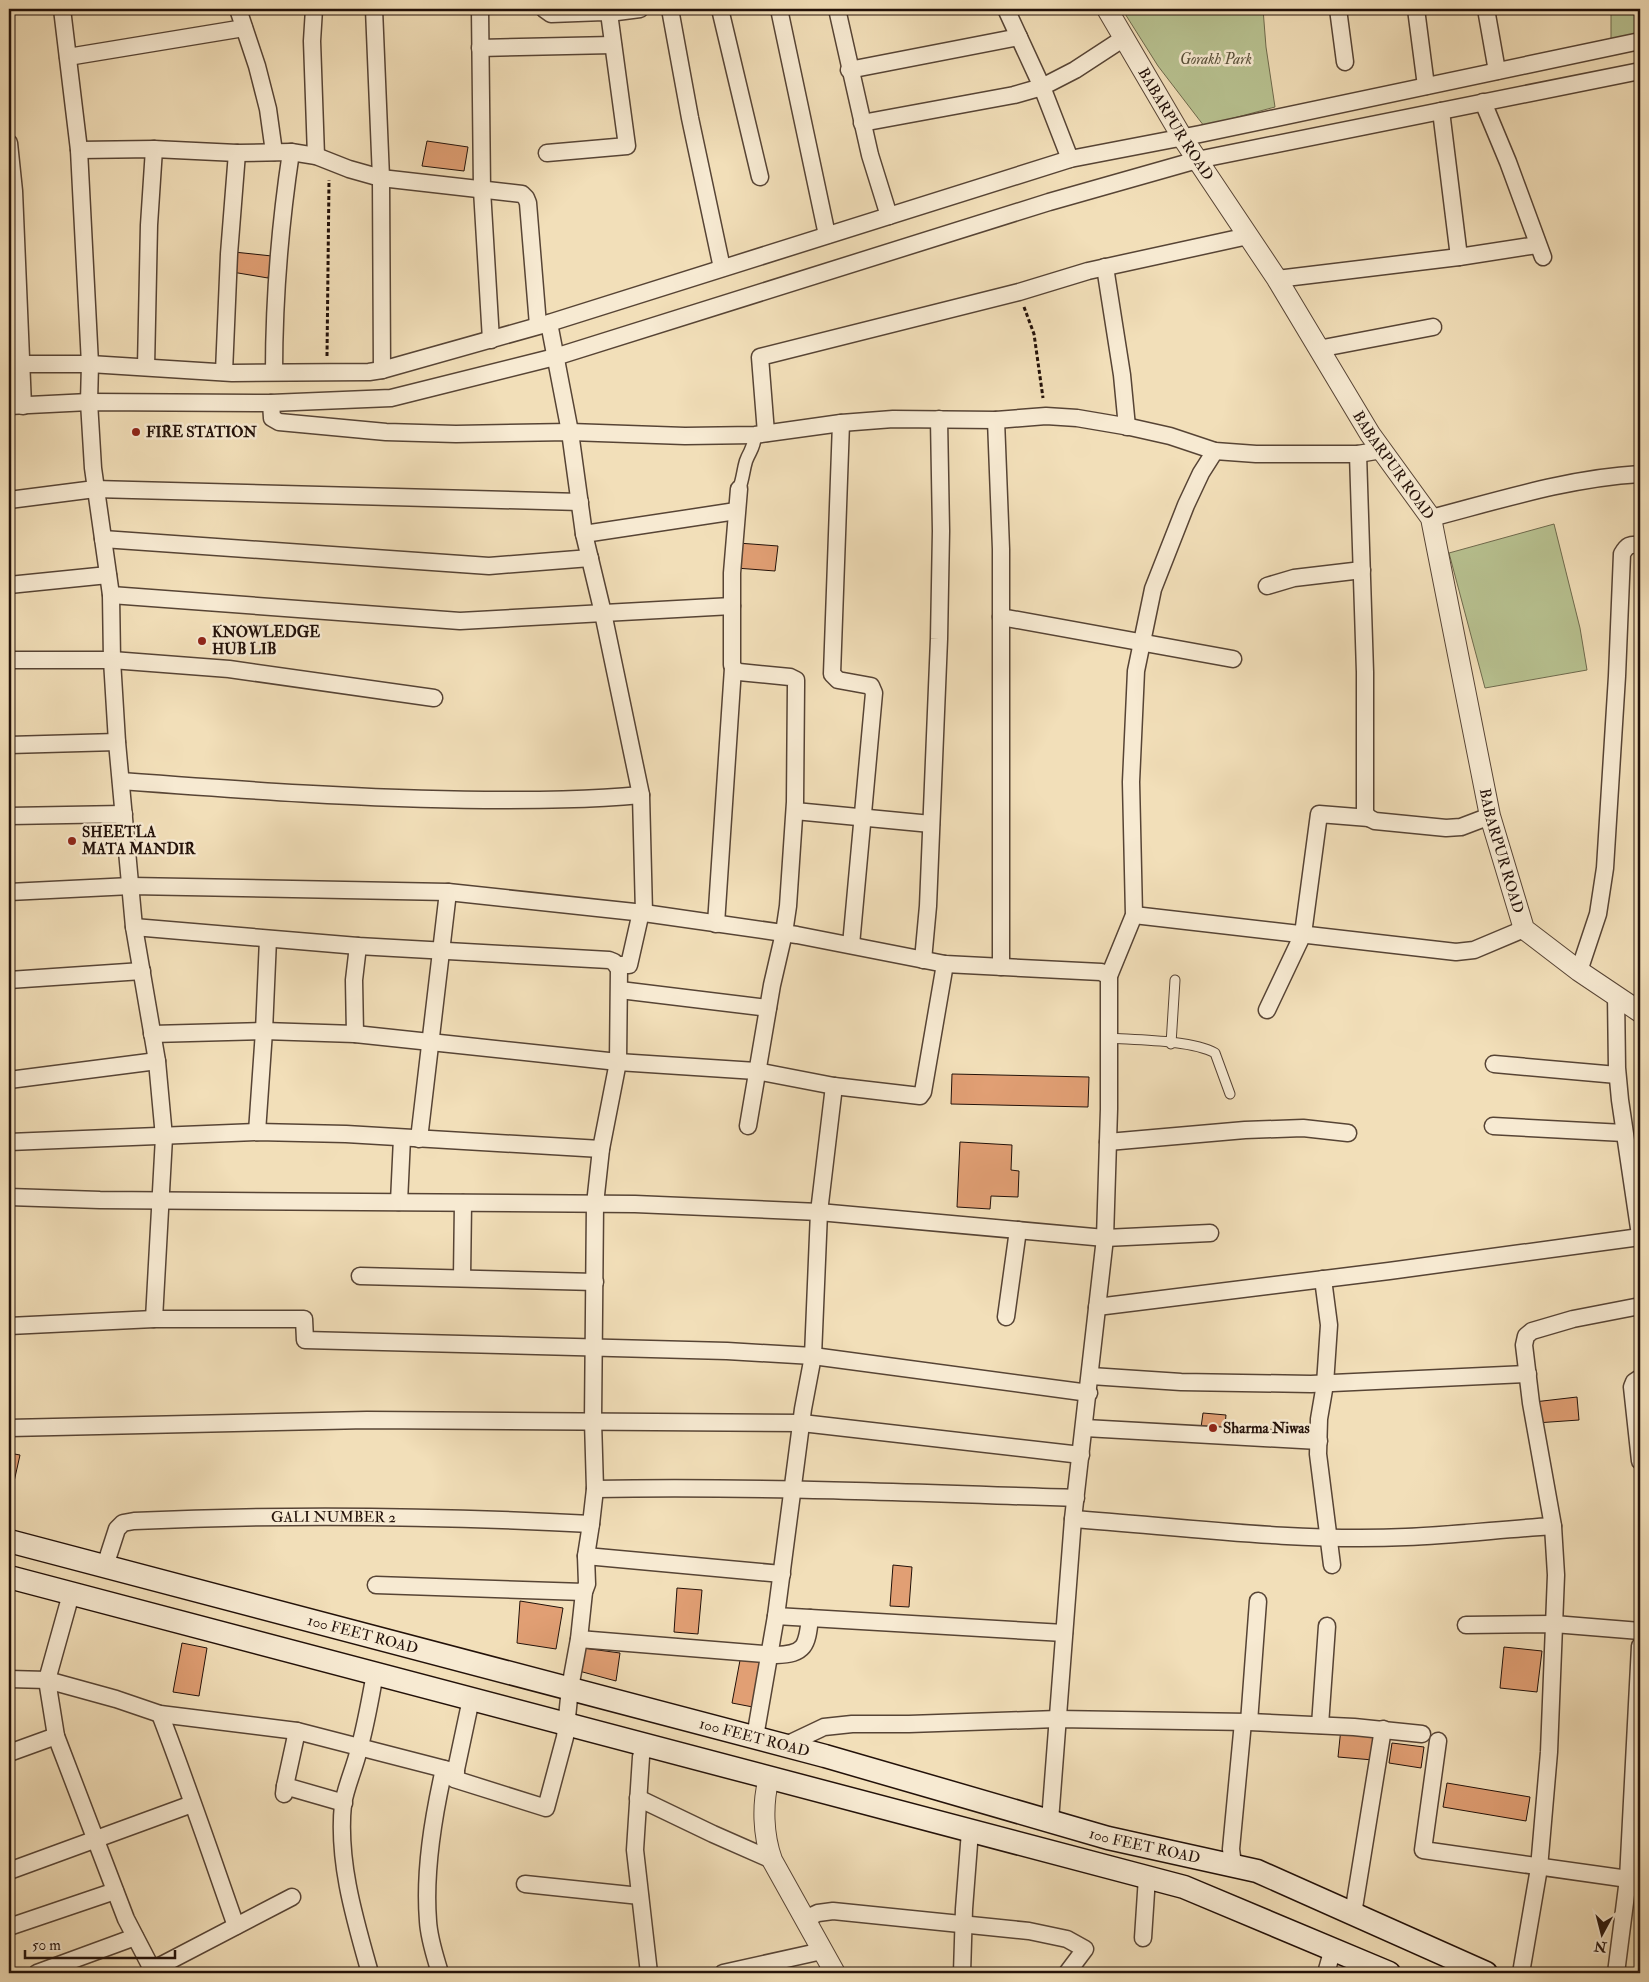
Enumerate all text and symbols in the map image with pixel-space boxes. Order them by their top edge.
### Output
park label: Gorakh Park [1180,50,1252,69]
street label: BABARPUR ROAD [1134,64,1218,184]
street label: BABARPUR ROAD [1349,407,1439,523]
place label: FIRE STATION [146,423,257,442]
marker: FIRE STATION [130,426,142,438]
place label: KNOWLEDGE HUB LIB [212,623,320,659]
marker: KNOWLEDGE HUB LIB [196,635,208,647]
street label: BABARPUR ROAD [1475,787,1528,915]
place label: SHEETLA MATA MANDIR [81,823,197,859]
marker: SHEETLA MATA MANDIR [66,835,78,847]
place label: Sharma Niwas [1223,1419,1310,1438]
marker: Sharma Niwas [1207,1422,1219,1434]
street label: GALI NUMBER 2 [271,1507,396,1527]
street label: 100 FEET ROAD [306,1611,420,1658]
street label: 100 FEET ROAD [697,1714,812,1761]
street label: 100 FEET ROAD [1087,1824,1202,1868]
north arrow [1576,1910,1626,1960]
scale bar [25,1927,175,1959]
text: 50 m [32,1936,61,1955]
text: N [1593,1937,1609,1956]

